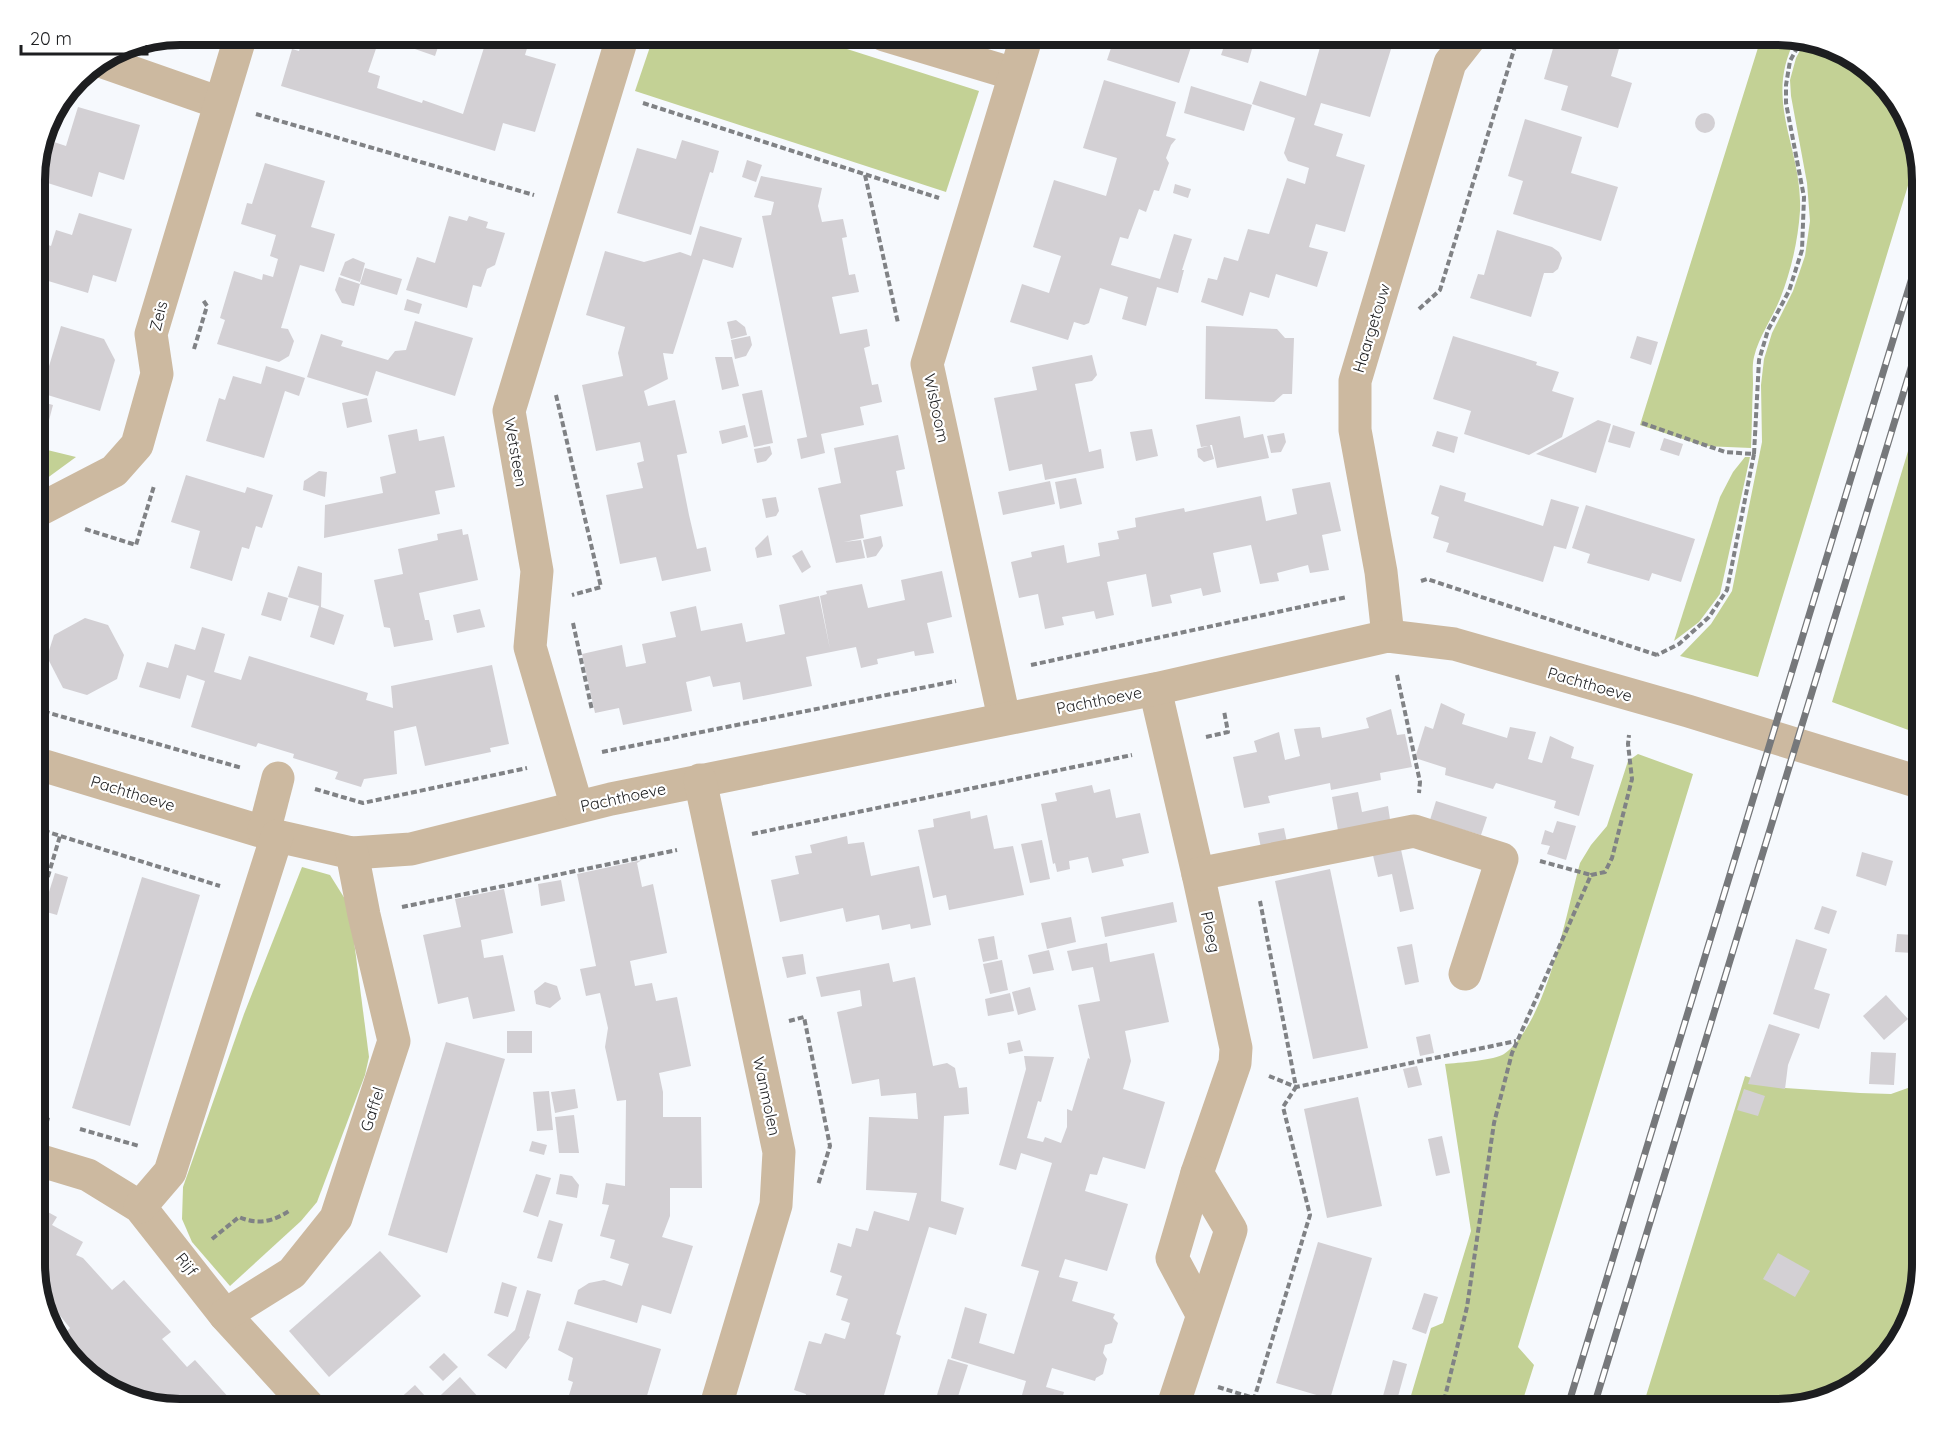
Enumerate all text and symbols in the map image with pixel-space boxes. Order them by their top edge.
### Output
scale bar [21,18,147,56]
text: 20 m [30,27,72,50]
street label: Haargetouw [1348,281,1394,375]
street label: Zeis [145,299,171,333]
street label: Wisboom [920,372,954,444]
street label: Wetsteen [500,416,532,488]
street label: Pachthoeve [1545,662,1635,706]
street label: Pachthoeve [1054,682,1144,718]
street label: Pachthoeve [88,771,178,815]
street label: Pachthoeve [578,778,668,816]
street label: Ploeg [1197,910,1225,954]
street label: Wanmolen [749,1055,785,1137]
street label: Gaffel [355,1084,389,1134]
street label: Rijf [172,1248,202,1280]

